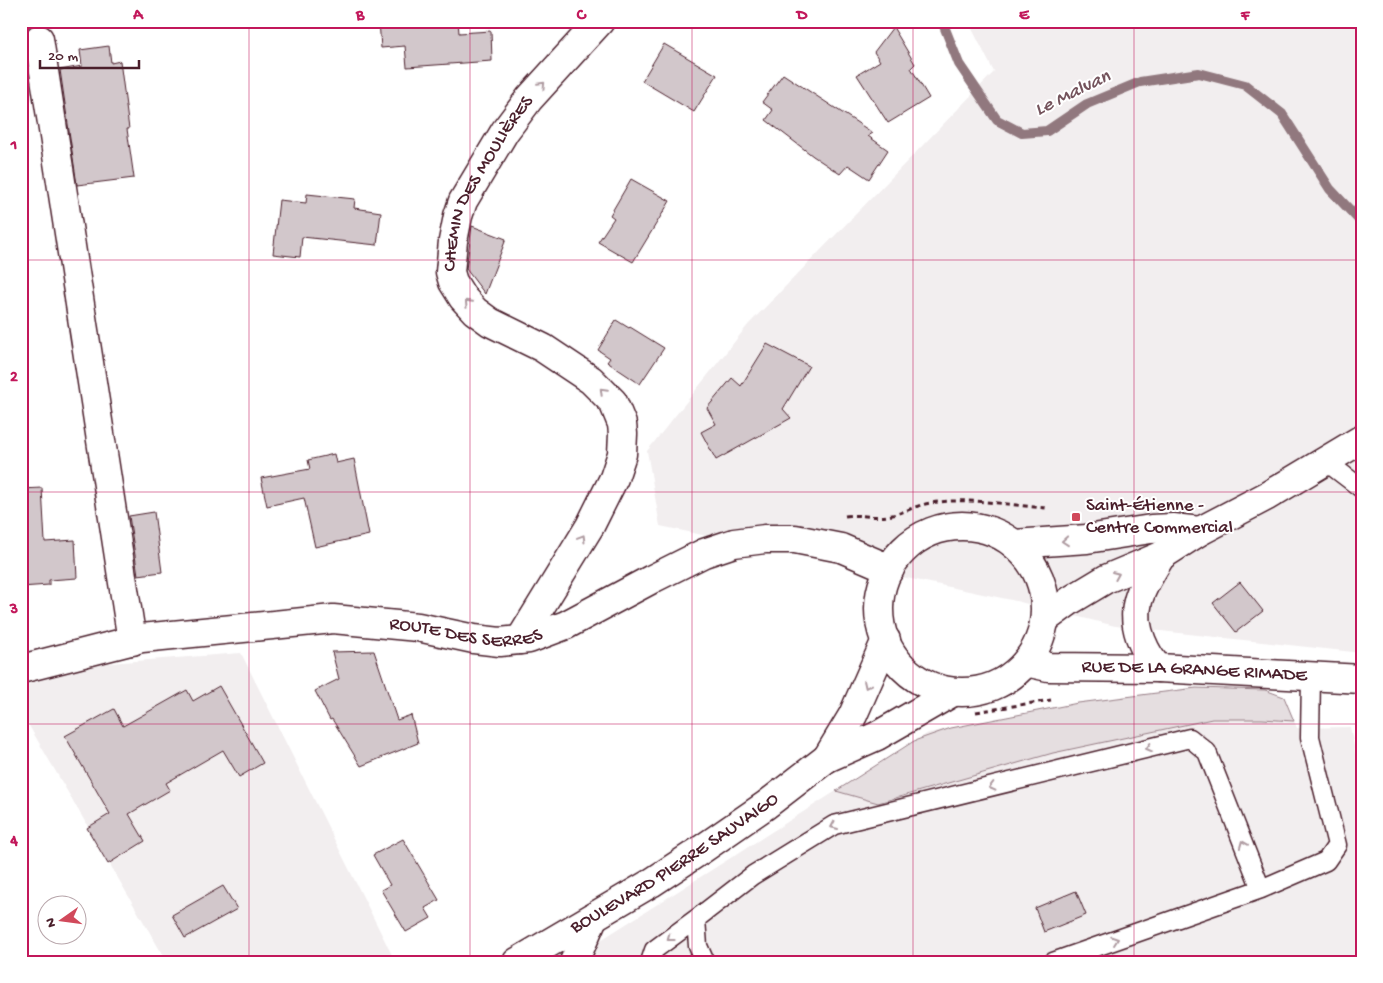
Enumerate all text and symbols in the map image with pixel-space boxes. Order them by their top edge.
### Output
text: A [132,7,144,26]
text: B [355,7,365,26]
text: C [576,7,587,26]
text: D [795,7,808,26]
text: E [1019,7,1030,26]
text: F [1240,7,1251,26]
scale bar [40,38,139,70]
text: 20 m [48,48,78,66]
water label: Le Malvan [1031,66,1115,122]
one-way arrow [536,82,545,91]
street label: CHEMIN DES MOULIÈRES [439,91,539,273]
text: 1 [10,137,17,156]
one-way arrow [465,300,474,309]
text: 2 [10,369,18,388]
one-way arrow [600,388,609,397]
place label: Saint-Étienne - Centre Commercial [1086,495,1233,540]
marker: Saint-Étienne - Centre Commercial [1070,511,1082,523]
one-way arrow [576,535,586,544]
one-way arrow [1061,535,1069,546]
one-way arrow [1111,571,1120,582]
text: 3 [9,601,18,620]
street label: ROUTE DES SERRES [388,613,546,654]
street label: RUE DE LA GRANGE RIMADE [1081,656,1309,688]
one-way arrow [863,680,873,689]
one-way arrow [1145,742,1154,753]
one-way arrow [988,781,996,791]
street label: BOULEVARD PIERRE SAUVAIGO [566,787,784,940]
one-way arrow [830,820,839,831]
text: 4 [9,833,18,852]
one-way arrow [1239,840,1249,848]
north arrow [38,896,88,946]
text: N [42,916,61,929]
one-way arrow [667,933,676,941]
one-way arrow [1111,936,1119,946]

